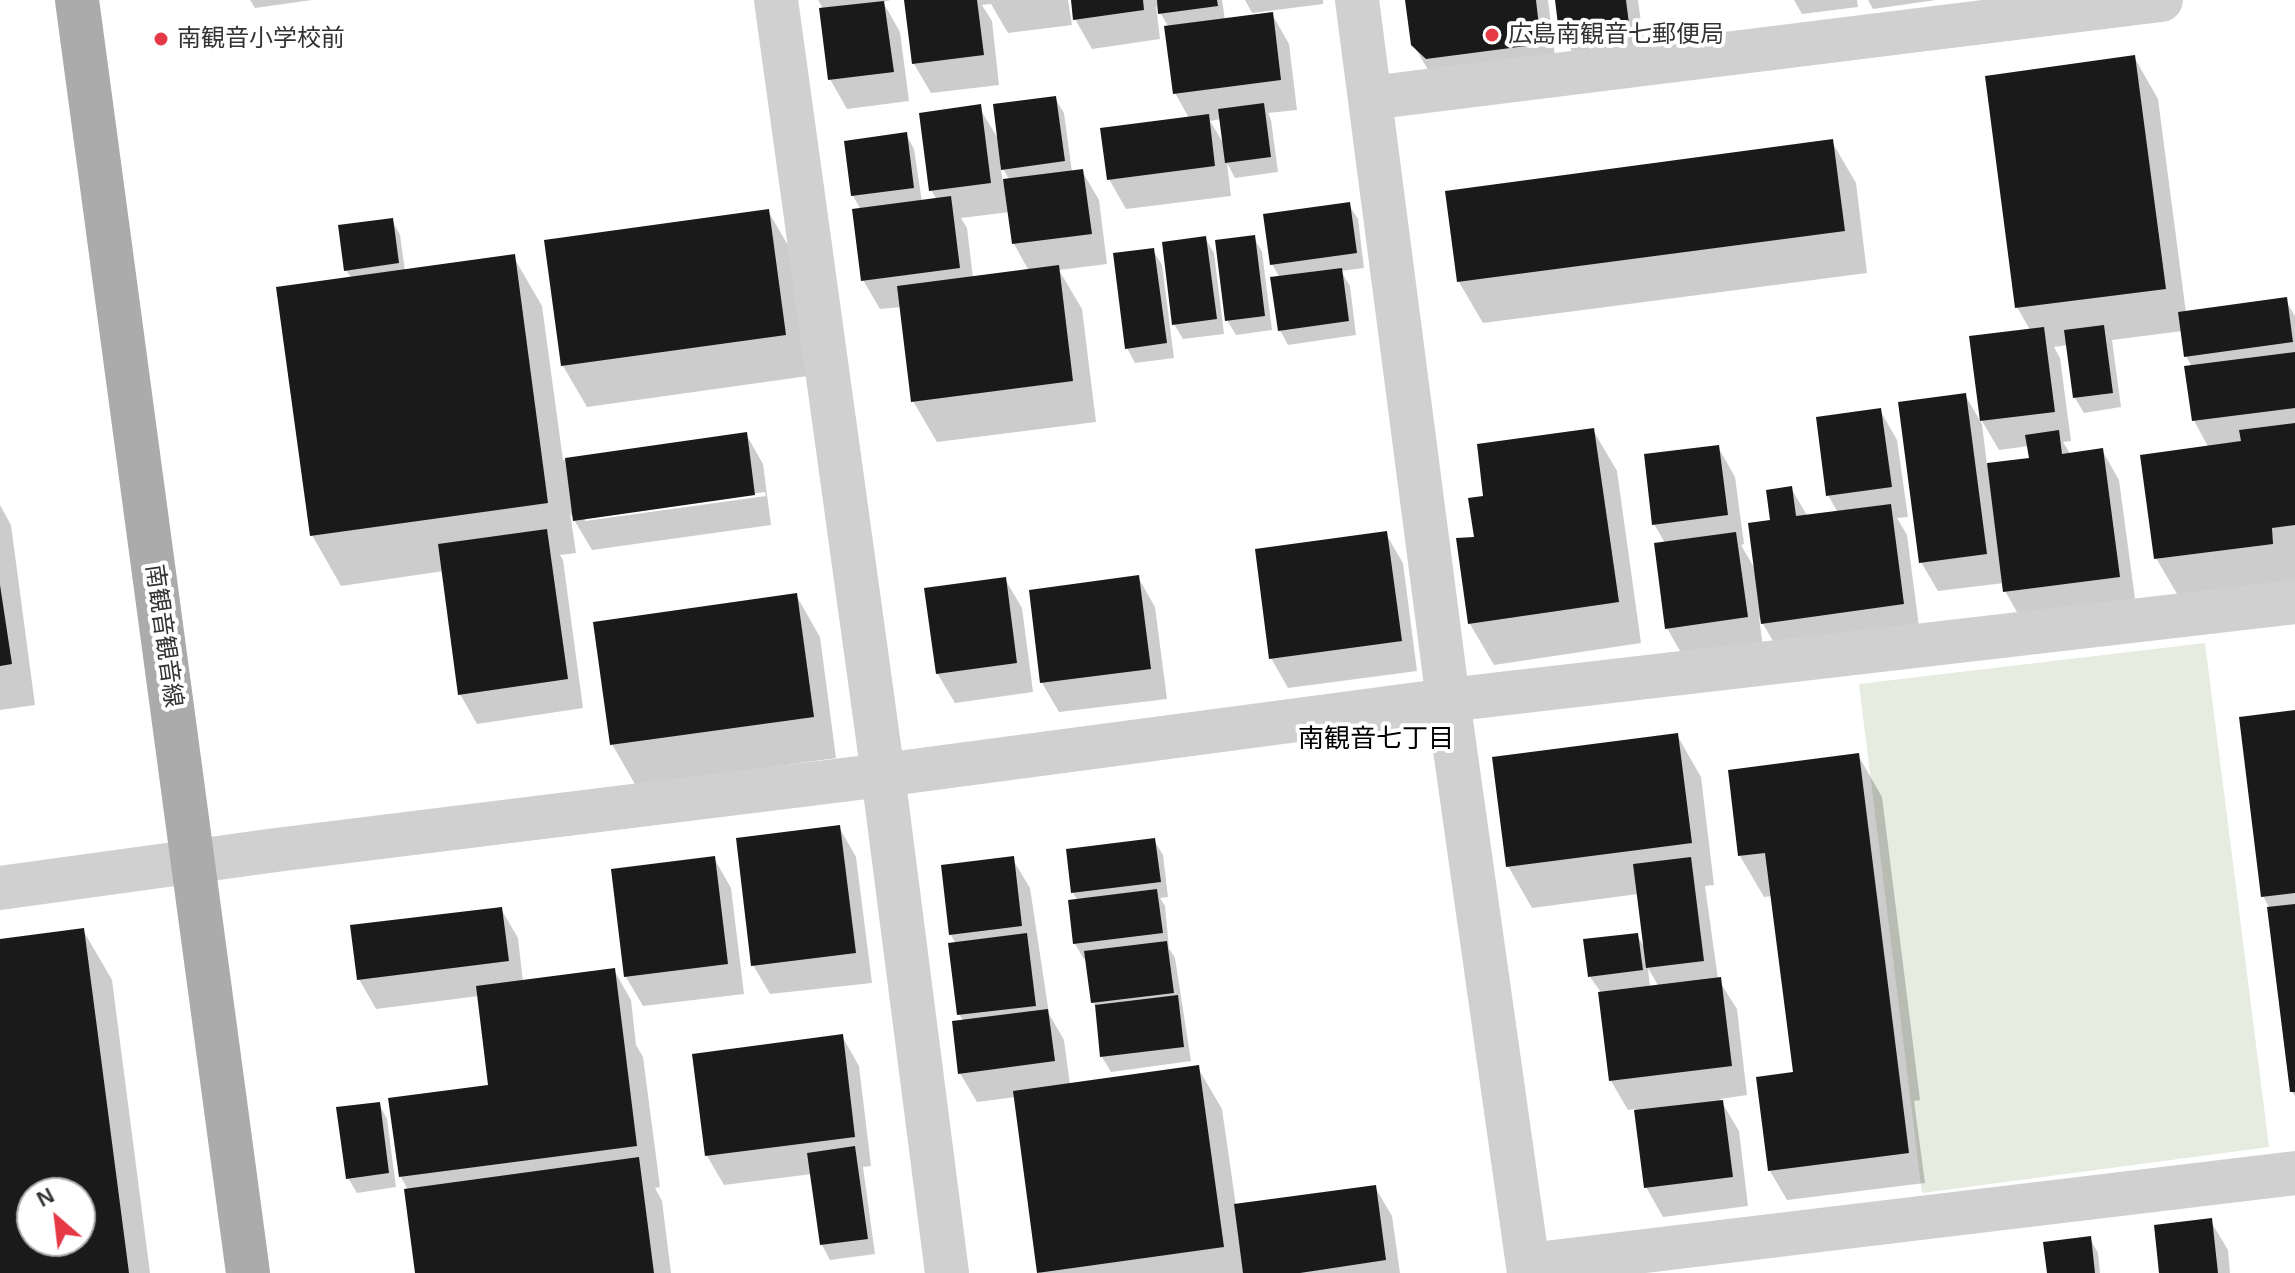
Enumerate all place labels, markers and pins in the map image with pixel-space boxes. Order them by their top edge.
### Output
place label: 広島南観音七郵便局 [1508,21,1724,49]
place label: 南観音小学校前 [177,25,345,53]
marker: 広島南観音七郵便局 [1483,26,1501,44]
marker: 南観音小学校前 [152,30,170,48]

